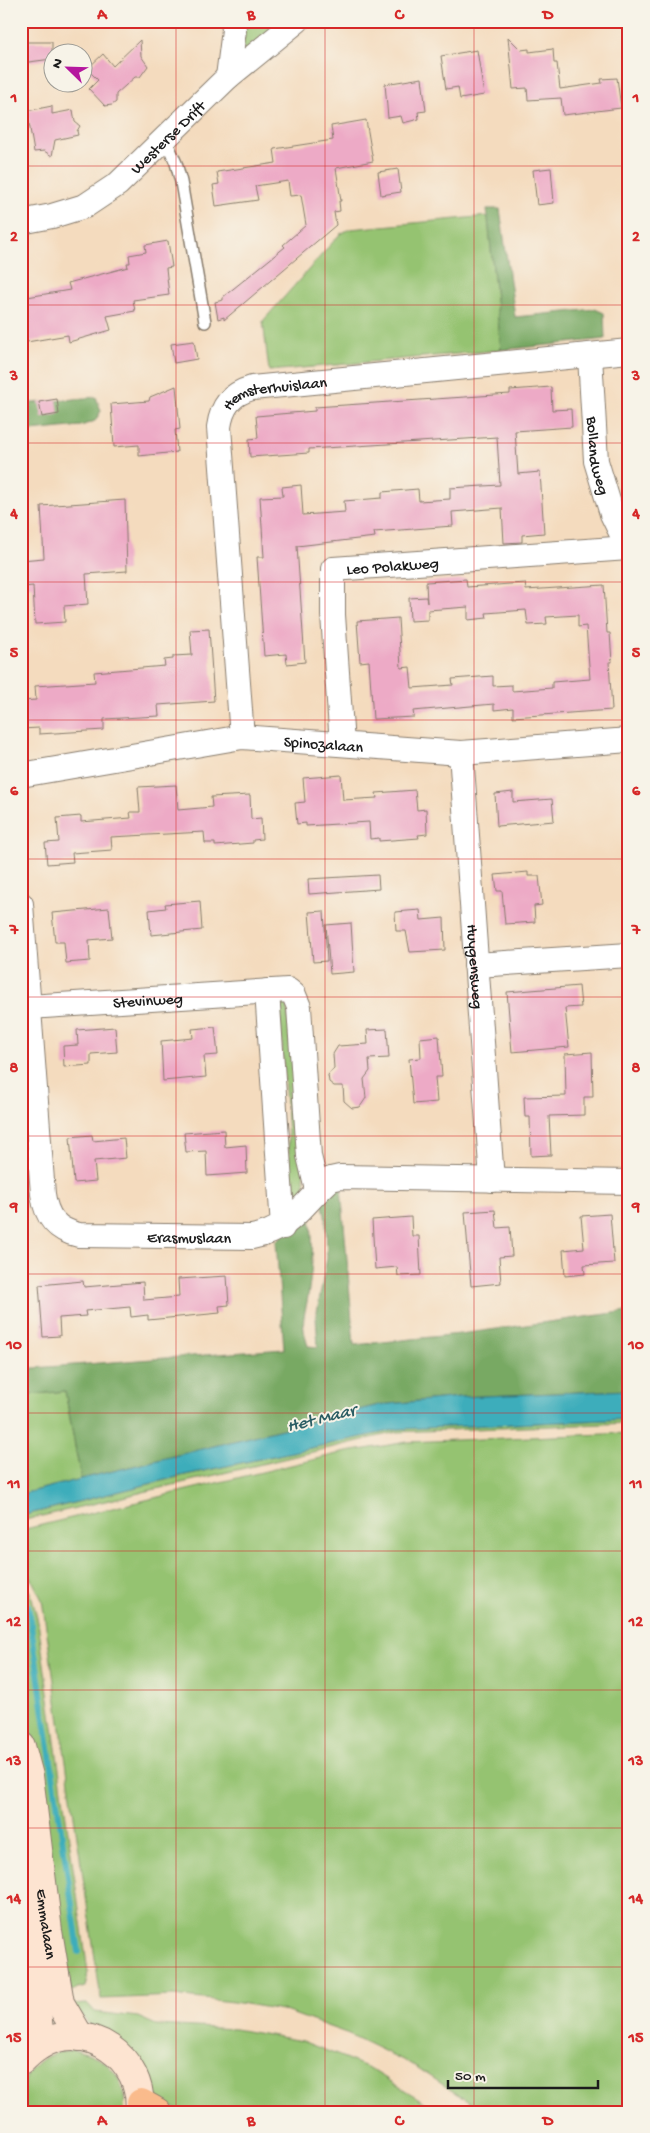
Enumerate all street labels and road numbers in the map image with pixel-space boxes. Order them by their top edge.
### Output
street label: Westerse Drift [128,97,212,180]
street label: Hemsterhuislaan [220,375,328,415]
street label: Bollandweg [580,415,612,498]
street label: Leo Polakweg [346,555,440,581]
street label: Spinozalaan [283,734,364,759]
street label: Huygensweg [460,924,486,1010]
street label: Stevinweg [112,991,184,1014]
street label: Erasmuslaan [147,1230,232,1250]
street label: Emmalaan [30,1888,59,1961]

